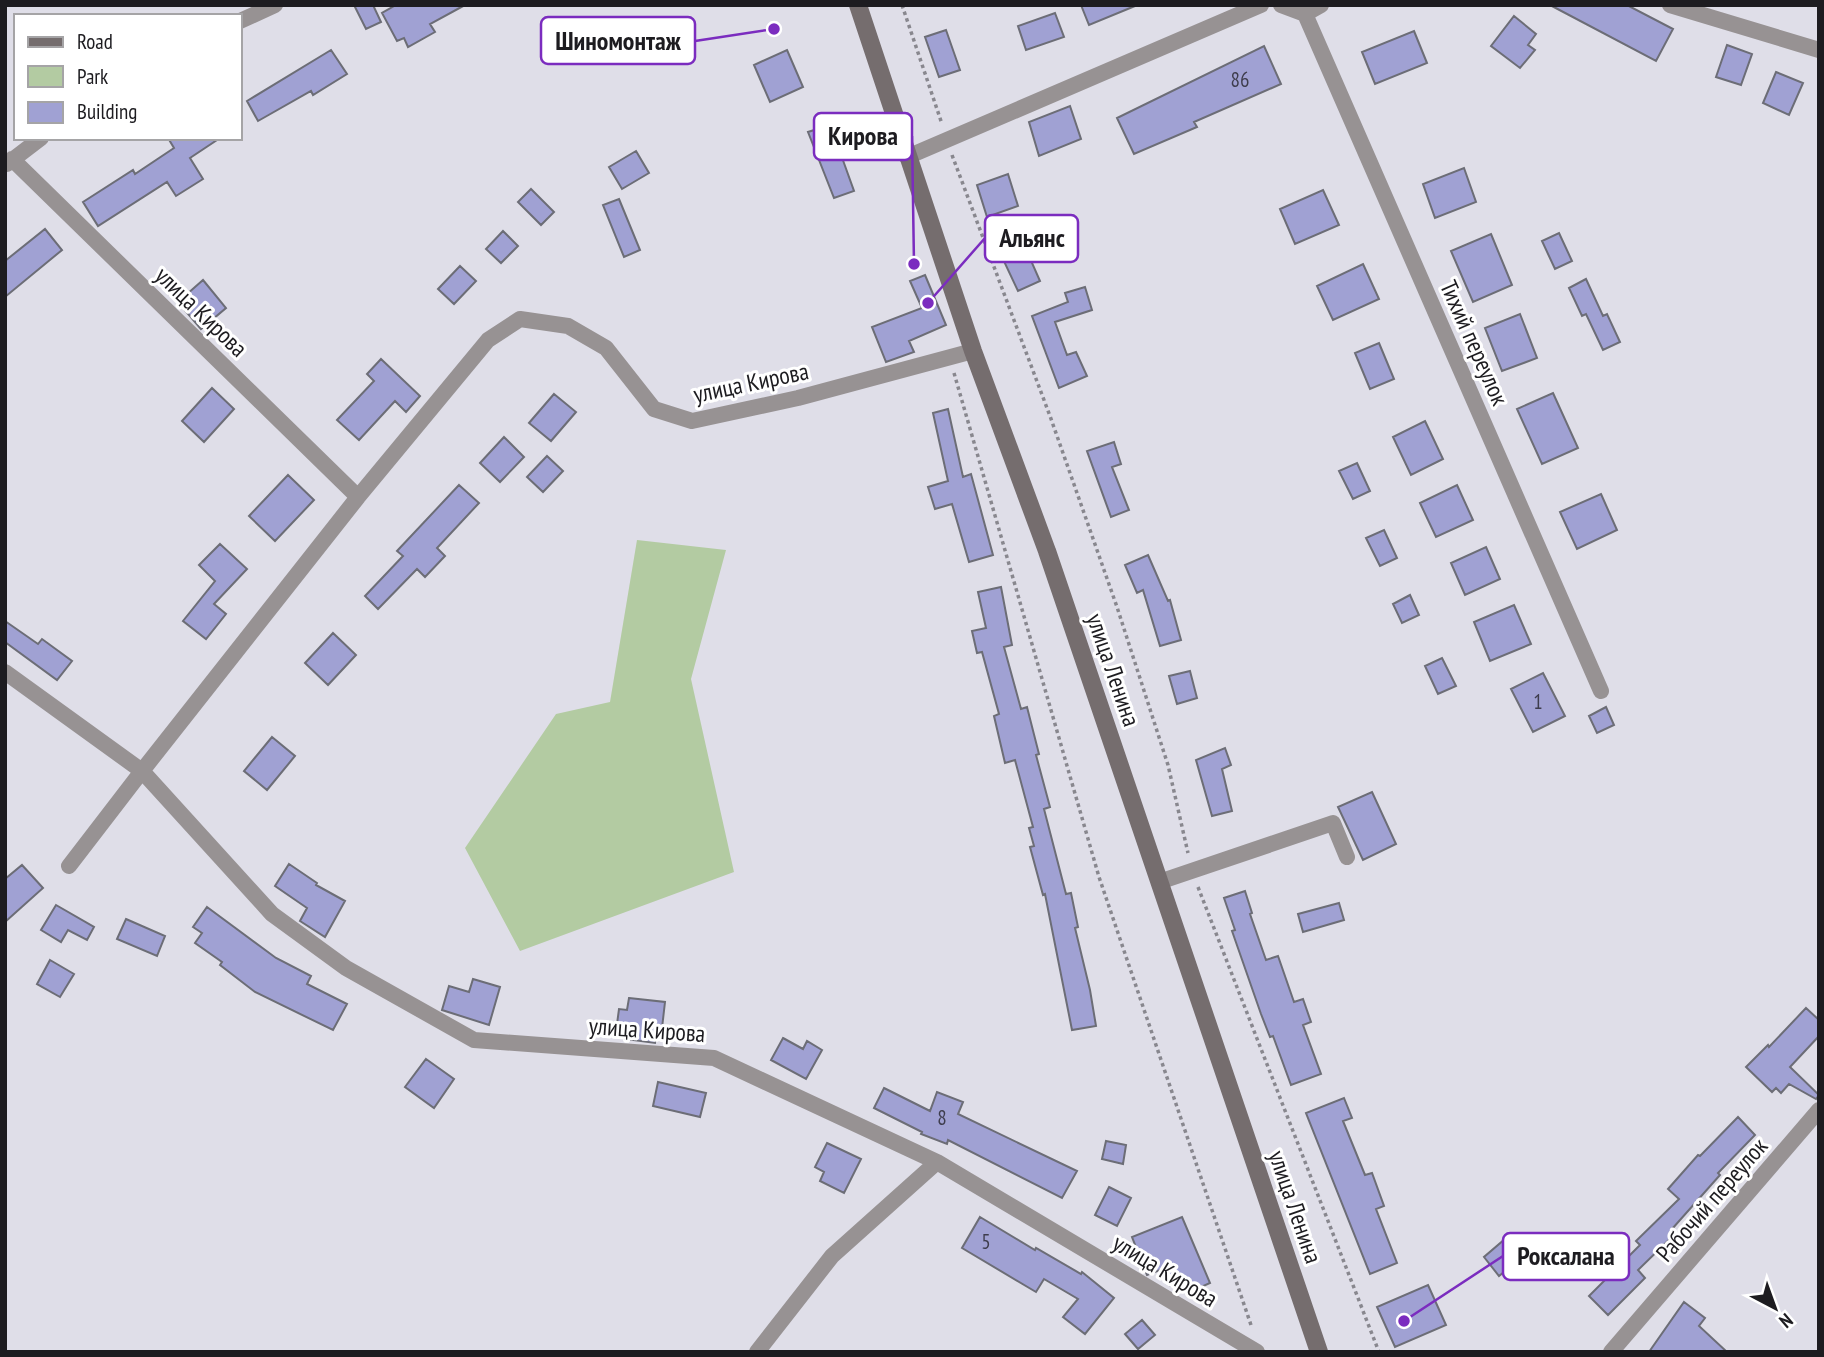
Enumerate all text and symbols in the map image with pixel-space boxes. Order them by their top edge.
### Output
legend [14,14,242,140]
callout: Шиномонтаж [541,17,695,64]
text: Шиномонтаж [555,24,682,57]
text: Road [77,28,113,55]
text: Park [77,63,108,90]
house number: 86 [1231,66,1249,93]
text: Building [77,98,137,125]
callout: Кирова [814,113,912,160]
text: Кирова [828,119,898,152]
callout: Альянс [985,215,1078,262]
text: Альянс [998,221,1065,254]
street label: улица Кирова [149,260,254,363]
street label: Тихий переулок [1433,275,1516,411]
street label: улица Кирова [691,355,811,410]
street label: улица Ленина [1080,609,1147,730]
house number: 1 [1533,688,1543,715]
street label: улица Кирова [588,1010,706,1049]
house number: 8 [937,1104,947,1131]
street label: Рабочий переулок [1649,1131,1775,1268]
street label: улица Ленина [1262,1146,1329,1267]
street label: улица Кирова [1107,1227,1223,1314]
house number: 5 [981,1228,991,1255]
callout: Роксалана [1503,1233,1629,1280]
text: Роксалана [1517,1239,1615,1272]
north arrow [1740,1273,1810,1343]
text: N [1774,1308,1798,1333]

